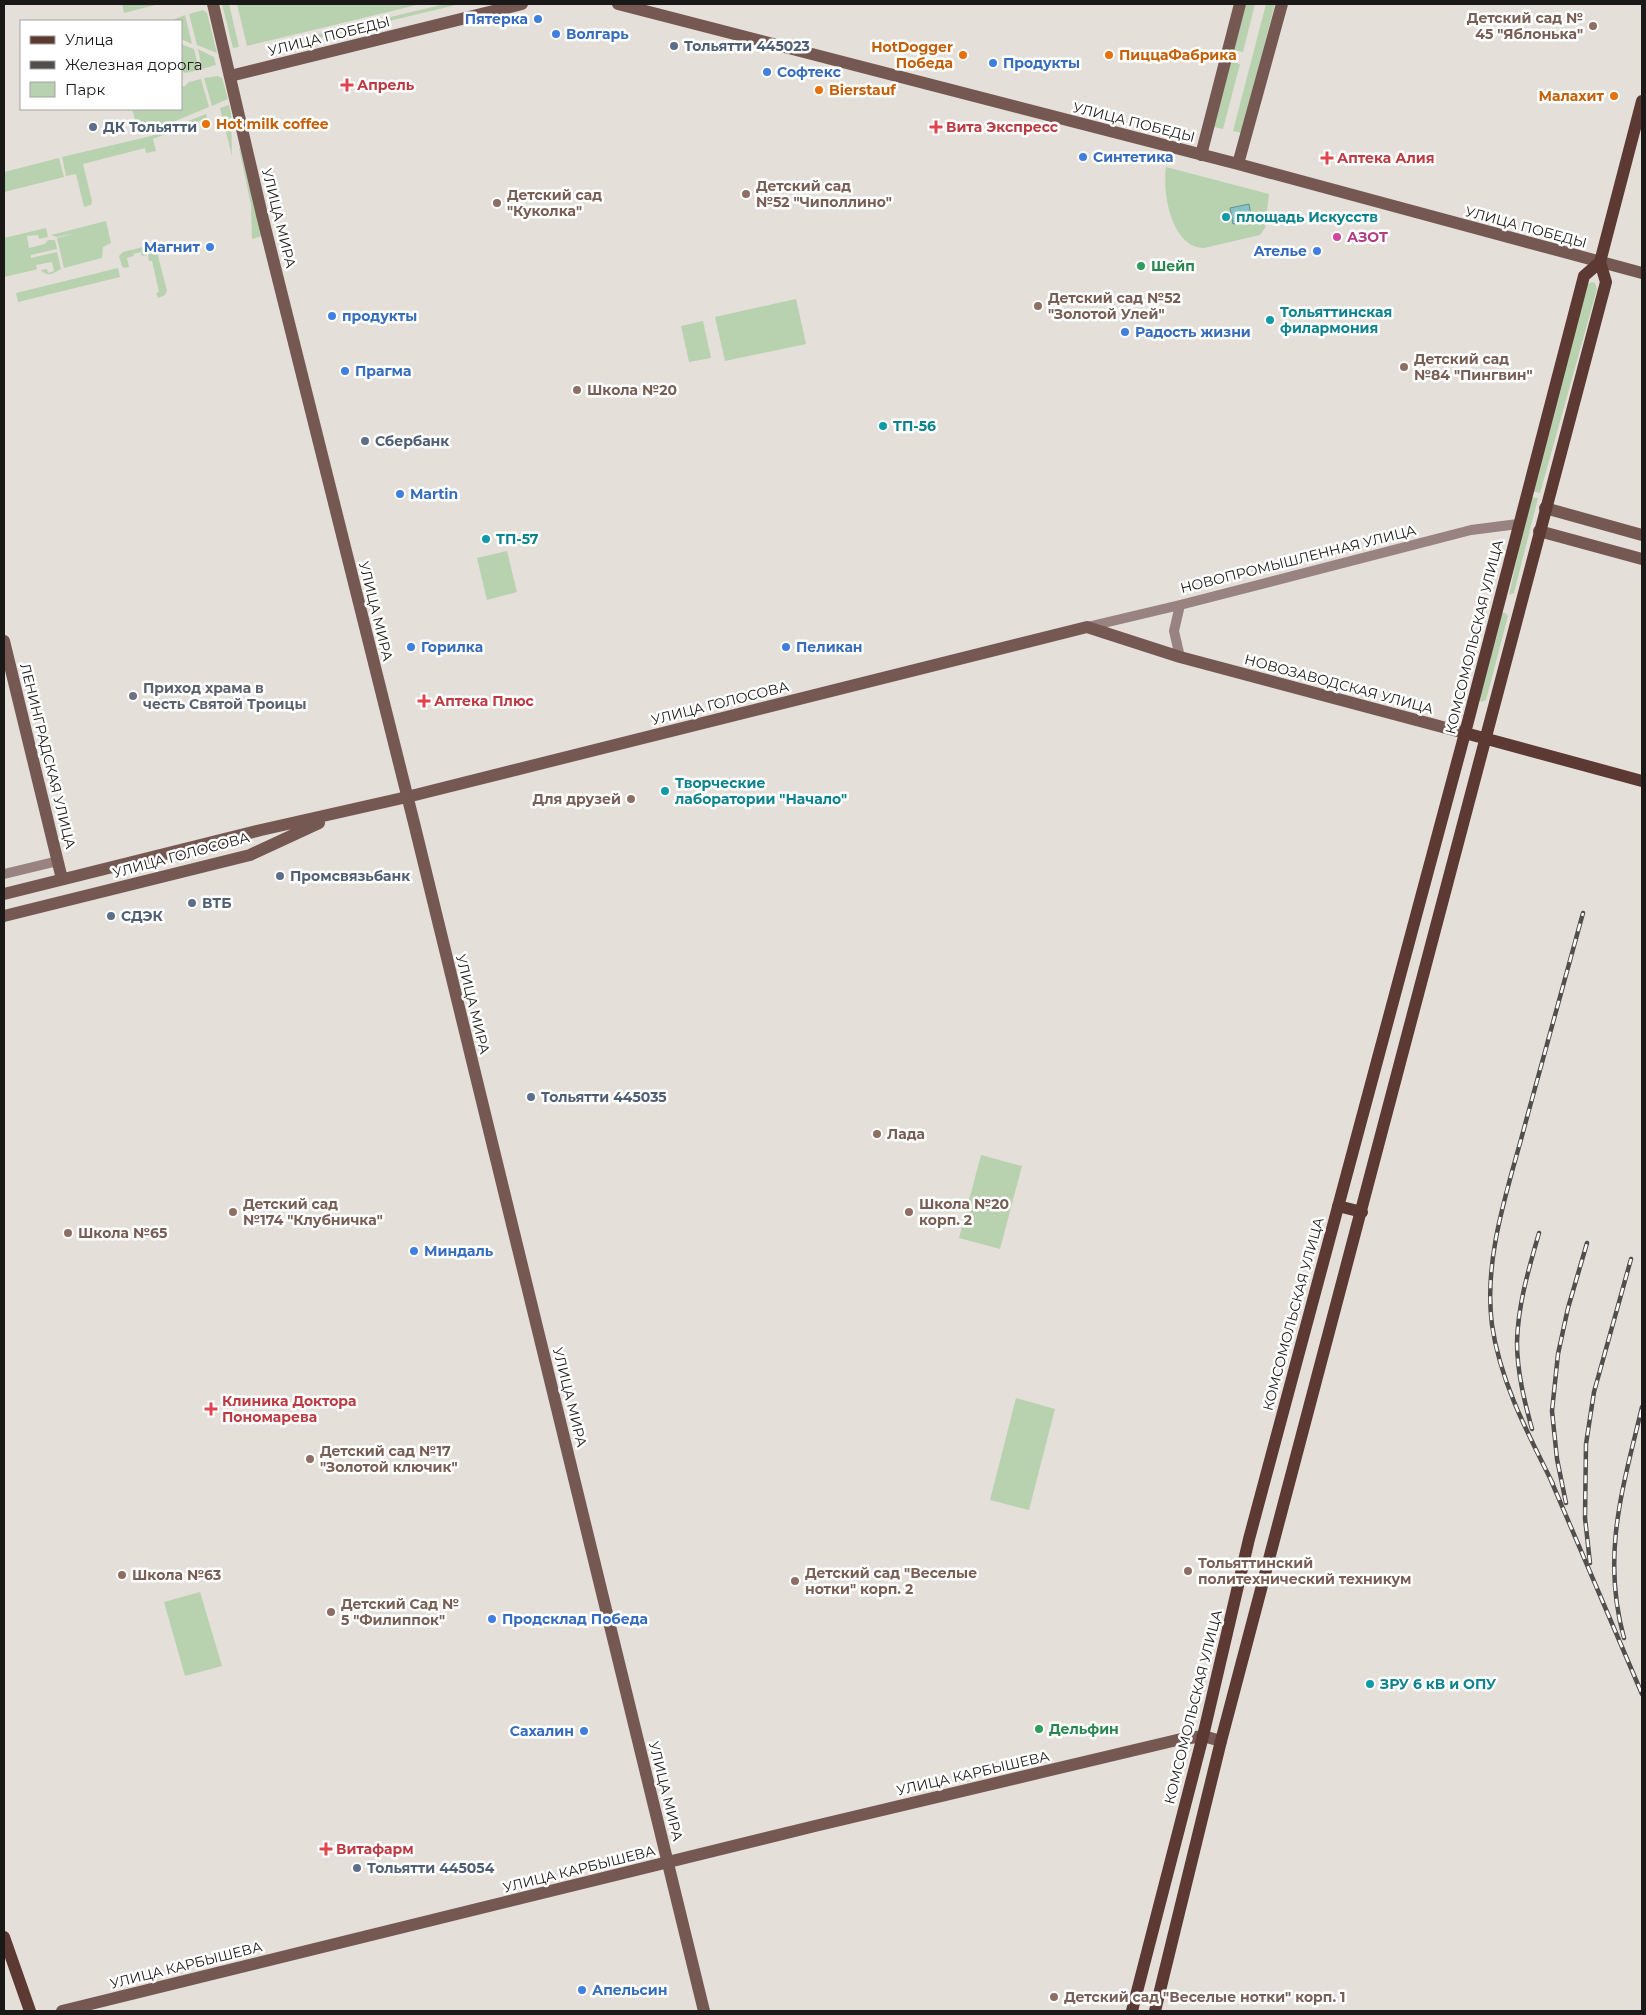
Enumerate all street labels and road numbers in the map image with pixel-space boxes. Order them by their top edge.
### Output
street label: УЛИЦА ПОБЕДЫ [266,12,392,60]
street label: УЛИЦА ПОБЕДЫ [1071,98,1197,146]
street label: УЛИЦА МИРА [258,166,300,270]
street label: УЛИЦА ПОБЕДЫ [1463,202,1589,252]
street label: НОВОПРОМЫШЛЕННАЯ УЛИЦА [1178,521,1418,597]
street label: КОМСОМОЛЬСКАЯ УЛИЦА [1441,538,1507,736]
street label: УЛИЦА МИРА [355,559,397,663]
street label: НОВОЗАВОДСКАЯ УЛИЦА [1243,650,1436,718]
street label: ЛЕНИНГРАДСКАЯ УЛИЦА [16,661,80,851]
street label: УЛИЦА ГОЛОСОВА [649,677,791,729]
street label: УЛИЦА ГОЛОСОВА [111,828,252,882]
street label: УЛИЦА МИРА [452,952,494,1056]
street label: КОМСОМОЛЬСКАЯ УЛИЦА [1259,1215,1328,1413]
street label: УЛИЦА МИРА [549,1345,591,1449]
street label: КОМСОМОЛЬСКАЯ УЛИЦА [1160,1608,1226,1806]
street label: УЛИЦА МИРА [645,1739,687,1843]
street label: УЛИЦА КАРБЫШЕВА [895,1747,1052,1799]
street label: УЛИЦА КАРБЫШЕВА [501,1841,658,1897]
street label: УЛИЦА КАРБЫШЕВА [108,1937,265,1993]

